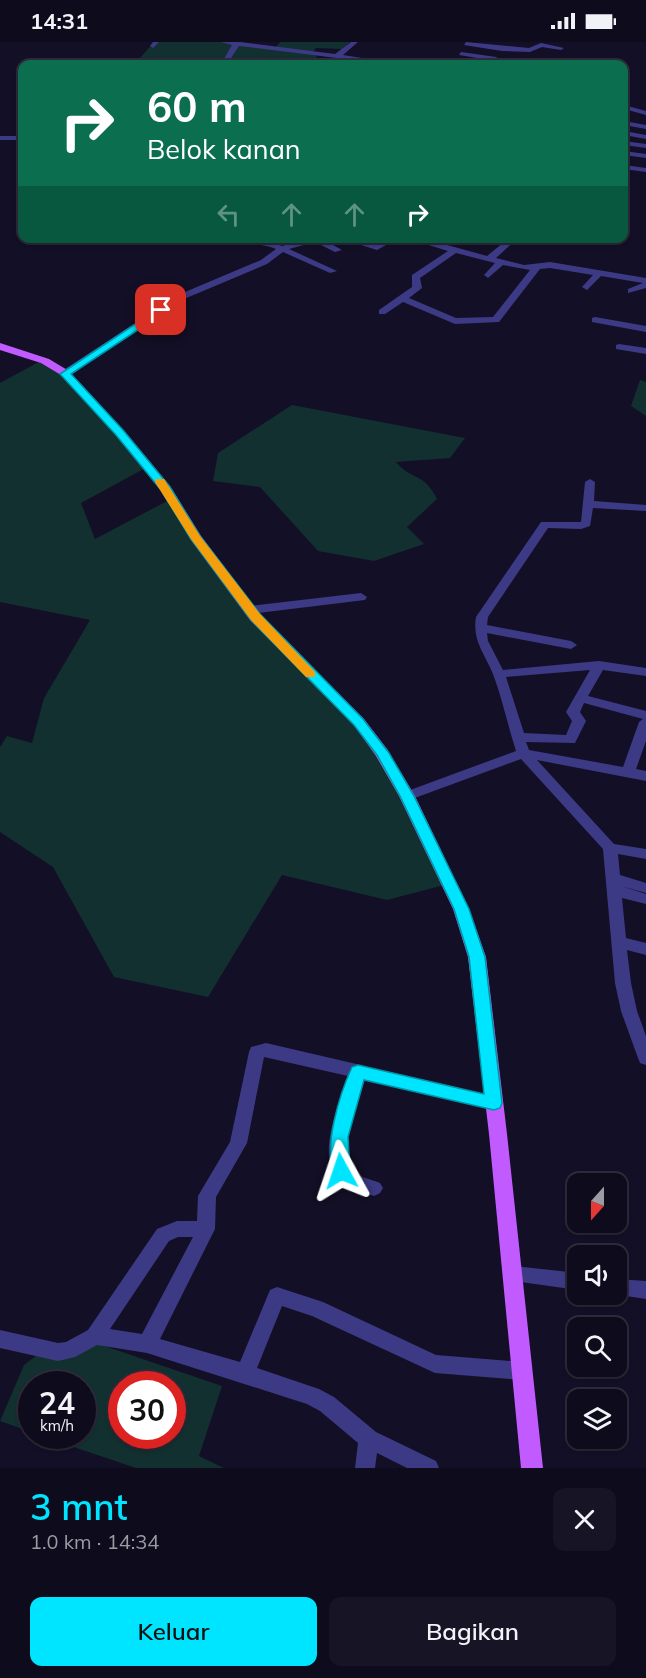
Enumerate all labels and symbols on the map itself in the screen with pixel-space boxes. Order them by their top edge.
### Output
pin [135,284,186,335]
position arrow [309,1139,373,1203]
north arrow [567,1173,627,1233]
speed limit sign: 30 [108,1371,186,1449]

